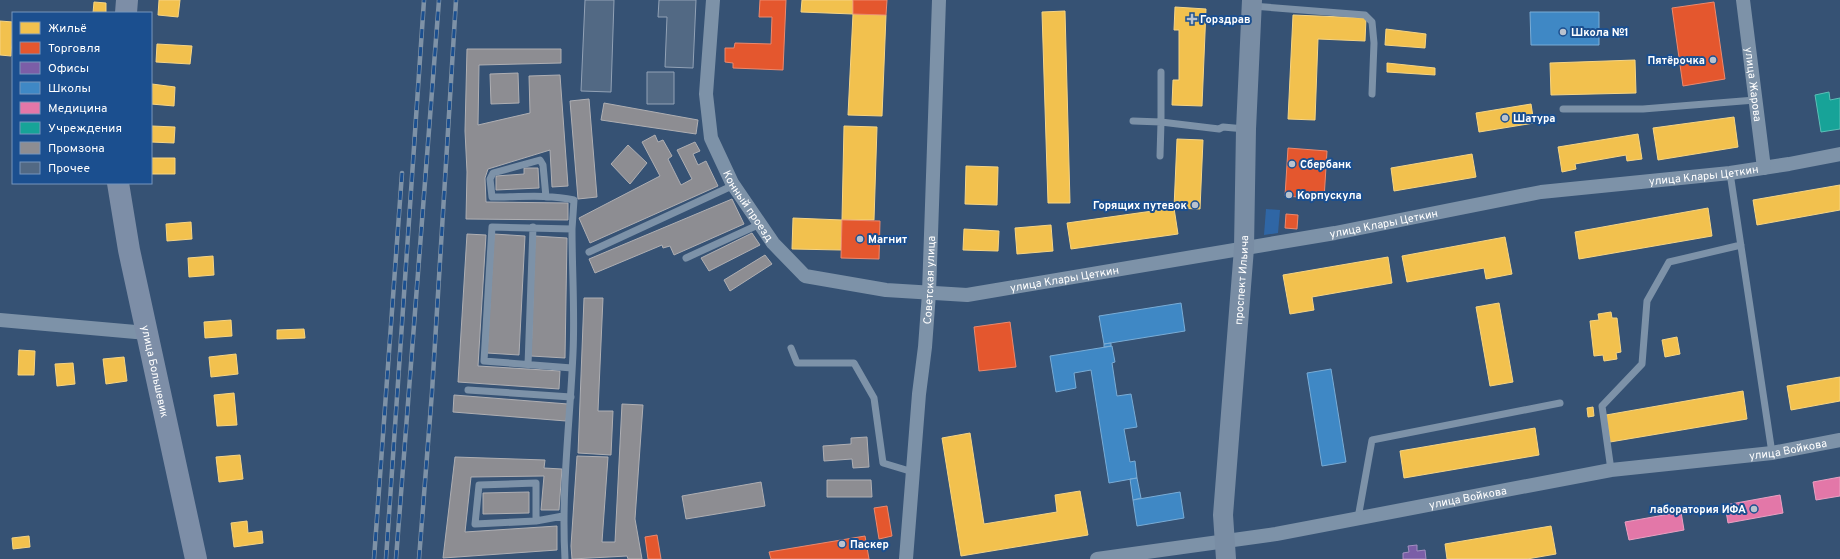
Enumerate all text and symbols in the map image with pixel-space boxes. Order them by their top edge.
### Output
legend [12,12,152,184]
place label: Горздрав [1200,13,1251,27]
marker: Горздрав [1187,14,1197,24]
text: Жильё [48,21,87,37]
place label: Школа №1 [1571,26,1629,40]
marker: Школа №1 [1558,27,1568,37]
text: Торговля [48,41,100,57]
street label: улица Жарова [1741,46,1764,123]
place label: Пятёрочка [1648,54,1705,68]
marker: Пятёрочка [1708,55,1718,65]
text: Офисы [48,61,89,77]
text: Школы [48,81,91,97]
text: Медицина [48,101,107,117]
place label: Шатура [1513,112,1556,126]
marker: Шатура [1500,113,1510,123]
text: Учреждения [48,121,122,137]
text: Промзона [48,141,105,157]
place label: Сбербанк [1300,158,1352,172]
marker: Сбербанк [1287,159,1297,169]
text: Прочее [48,161,90,177]
street label: улица Клары Цеткин [1648,163,1760,189]
street label: Конный проезд [719,168,776,244]
place label: Корпускула [1297,189,1362,203]
marker: Корпускула [1284,190,1294,200]
place label: Горящих путевок [1093,199,1188,213]
marker: Горящих путевок [1190,200,1200,210]
street label: улица Клары Цеткин [1329,207,1439,242]
place label: Магнит [868,233,907,247]
marker: Магнит [855,234,865,244]
street label: Советская улица [921,235,939,325]
street label: проспект Ильича [1232,235,1252,325]
street label: улица Клары Цеткин [1009,264,1120,296]
street label: улица Большевик [137,324,171,419]
street label: улица Войкова [1748,437,1828,463]
street label: улица Войкова [1428,484,1508,513]
place label: лаборатория ИФА [1650,503,1746,517]
marker: лаборатория ИФА [1749,504,1759,514]
place label: Паскер [850,538,889,552]
marker: Паскер [837,539,847,549]

